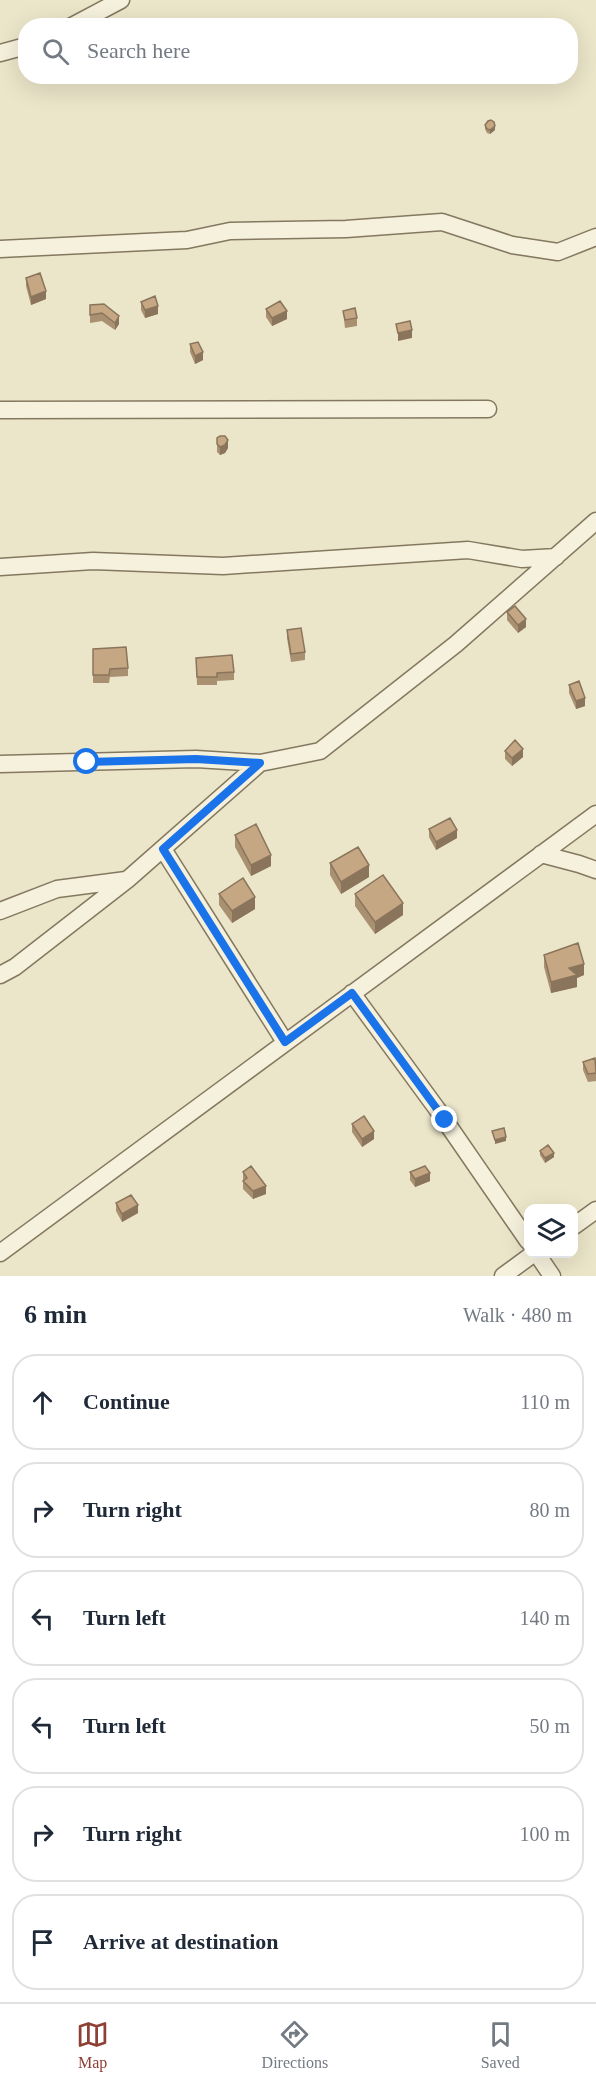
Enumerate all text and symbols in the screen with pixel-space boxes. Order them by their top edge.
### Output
search box [18,18,578,84]
icon: search [39,35,72,68]
text: Search here [87,38,190,63]
route start [73,748,99,774]
route end [431,1106,457,1132]
map controls [524,1204,578,1258]
button: layers [524,1204,578,1258]
text: 6 min [24,1300,87,1329]
text: Walk · 480 m [463,1304,572,1326]
icon: ahead [26,1386,59,1419]
text: Continue [83,1389,170,1414]
text: 110 m [520,1391,570,1413]
icon: right [26,1494,59,1527]
text: Turn right [83,1497,182,1522]
text: 80 m [529,1499,570,1521]
icon: left [26,1602,59,1635]
text: Turn left [83,1605,166,1630]
text: 140 m [519,1607,570,1629]
icon: left [26,1710,59,1743]
text: Turn left [83,1713,166,1738]
text: 50 m [529,1715,570,1737]
icon: right [26,1818,59,1851]
text: Turn right [83,1821,182,1846]
text: 100 m [519,1823,570,1845]
icon: arrive [26,1926,59,1959]
text: Arrive at destination [83,1929,279,1954]
tab: Map [76,2018,109,2072]
tab: Directions [262,2018,328,2072]
tab: Saved [481,2018,520,2072]

